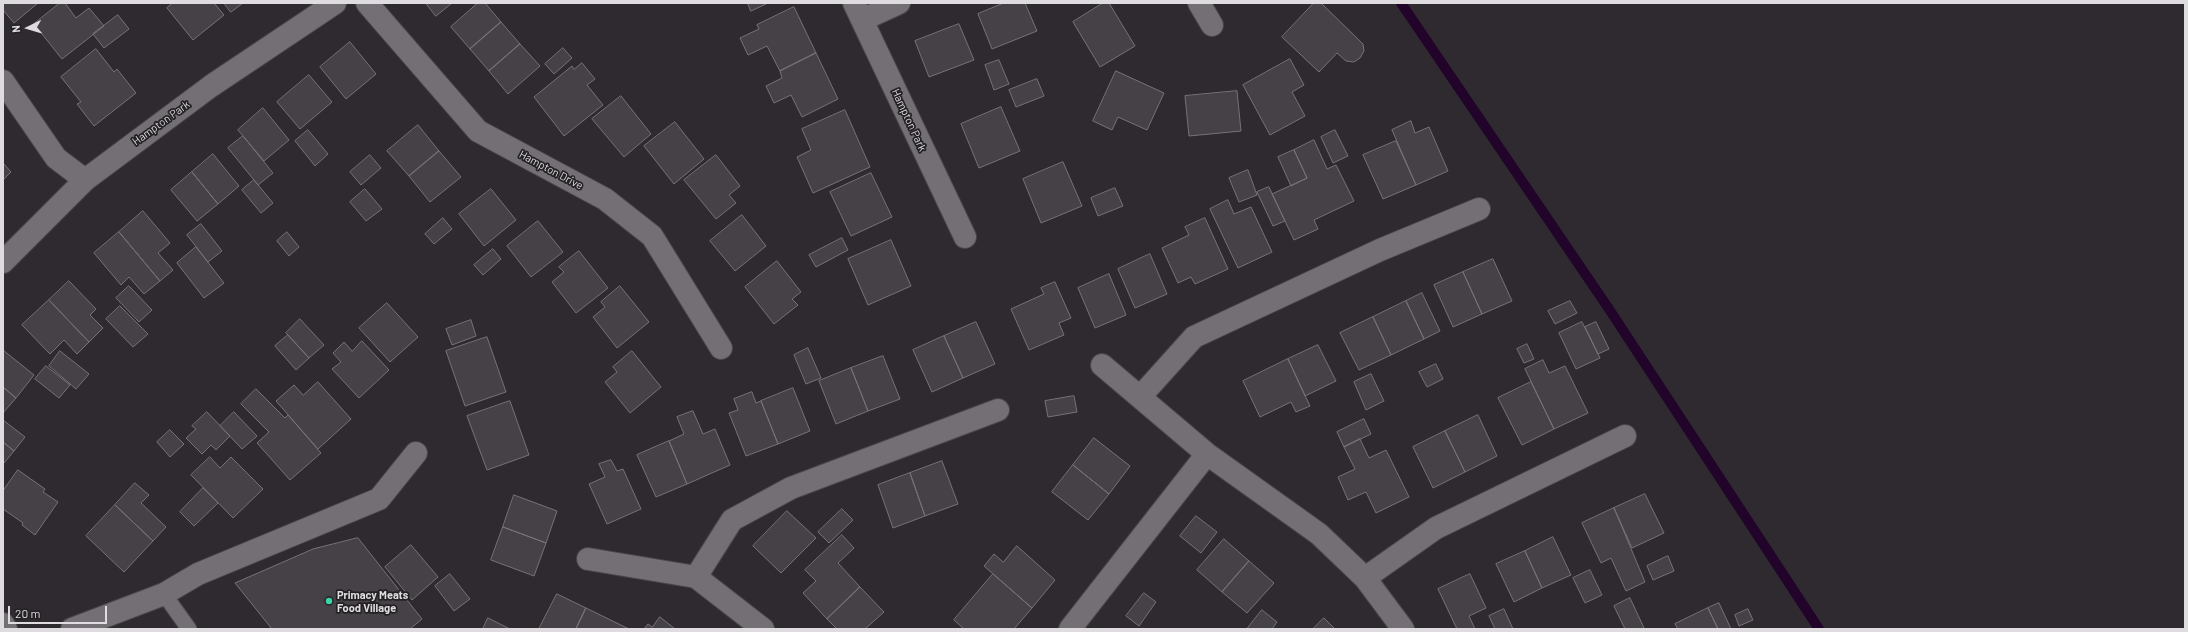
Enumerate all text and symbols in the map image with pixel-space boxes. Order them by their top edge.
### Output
north arrow [8,8,48,48]
text: N [9,25,22,33]
street label: Hampton Park [889,87,929,153]
street label: Hampton Park [130,98,192,148]
street label: Hampton Drive [517,148,585,192]
place label: Primacy Meats Food Village [337,588,408,614]
marker: Primacy Meats Food Village [324,596,334,606]
scale bar [10,598,109,624]
text: 20 m [15,606,41,620]

